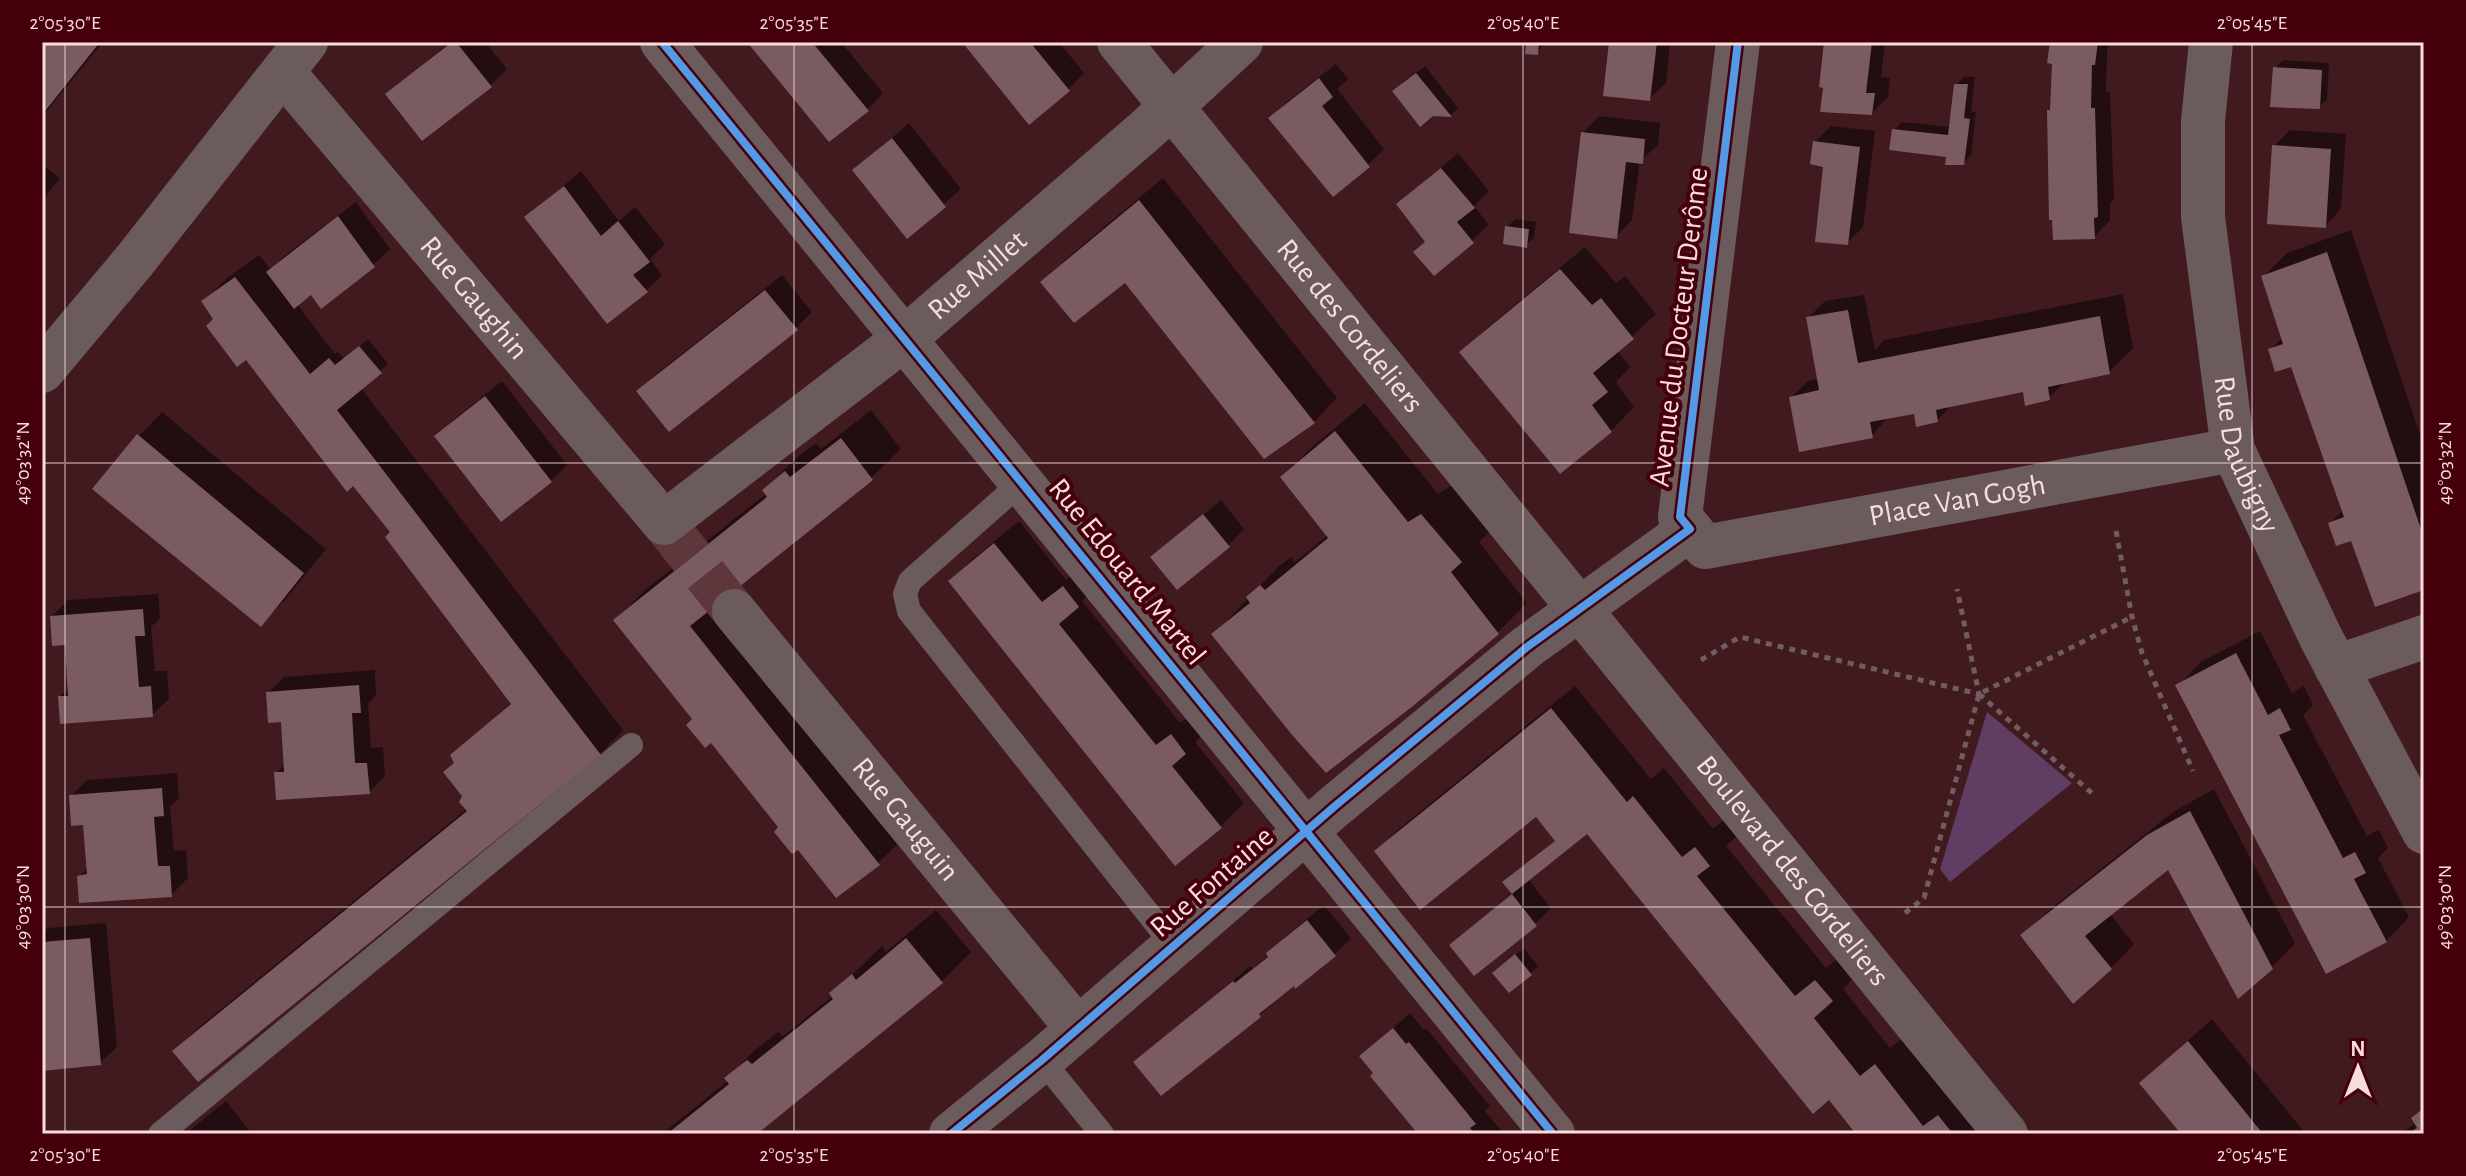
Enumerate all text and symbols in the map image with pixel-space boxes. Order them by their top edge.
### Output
text: 2°05'30"E [29,13,101,33]
text: 2°05'35"E [759,13,829,33]
text: 2°05'40"E [1487,13,1560,33]
text: 2°05'45"E [2217,13,2288,33]
street label: Avenue du Docteur Derôme [1645,166,1713,488]
street label: Rue Millet [923,225,1033,326]
street label: Rue Gaughin [414,231,534,365]
street label: Rue des Cordeliers [1271,234,1429,418]
street label: Rue Daubigny [2209,374,2285,538]
text: 49°03'32"N [13,421,33,505]
text: 49°03'32"N [2435,421,2455,505]
street label: Place Van Gogh [1867,470,2048,532]
street label: Rue Edouard Martel [1043,473,1211,671]
street label: Boulevard des Cordeliers [1690,750,1894,992]
street label: Rue Gauguin [846,752,965,887]
street label: Rue Fontaine [1145,821,1279,943]
text: 49°03'30"N [13,864,33,950]
text: 49°03'30"N [2435,864,2455,950]
north arrow [2318,1028,2398,1108]
text: N [2350,1038,2366,1060]
text: 2°05'30"E [29,1145,101,1165]
text: 2°05'35"E [759,1145,829,1165]
text: 2°05'40"E [1487,1145,1560,1165]
text: 2°05'45"E [2217,1145,2288,1165]

